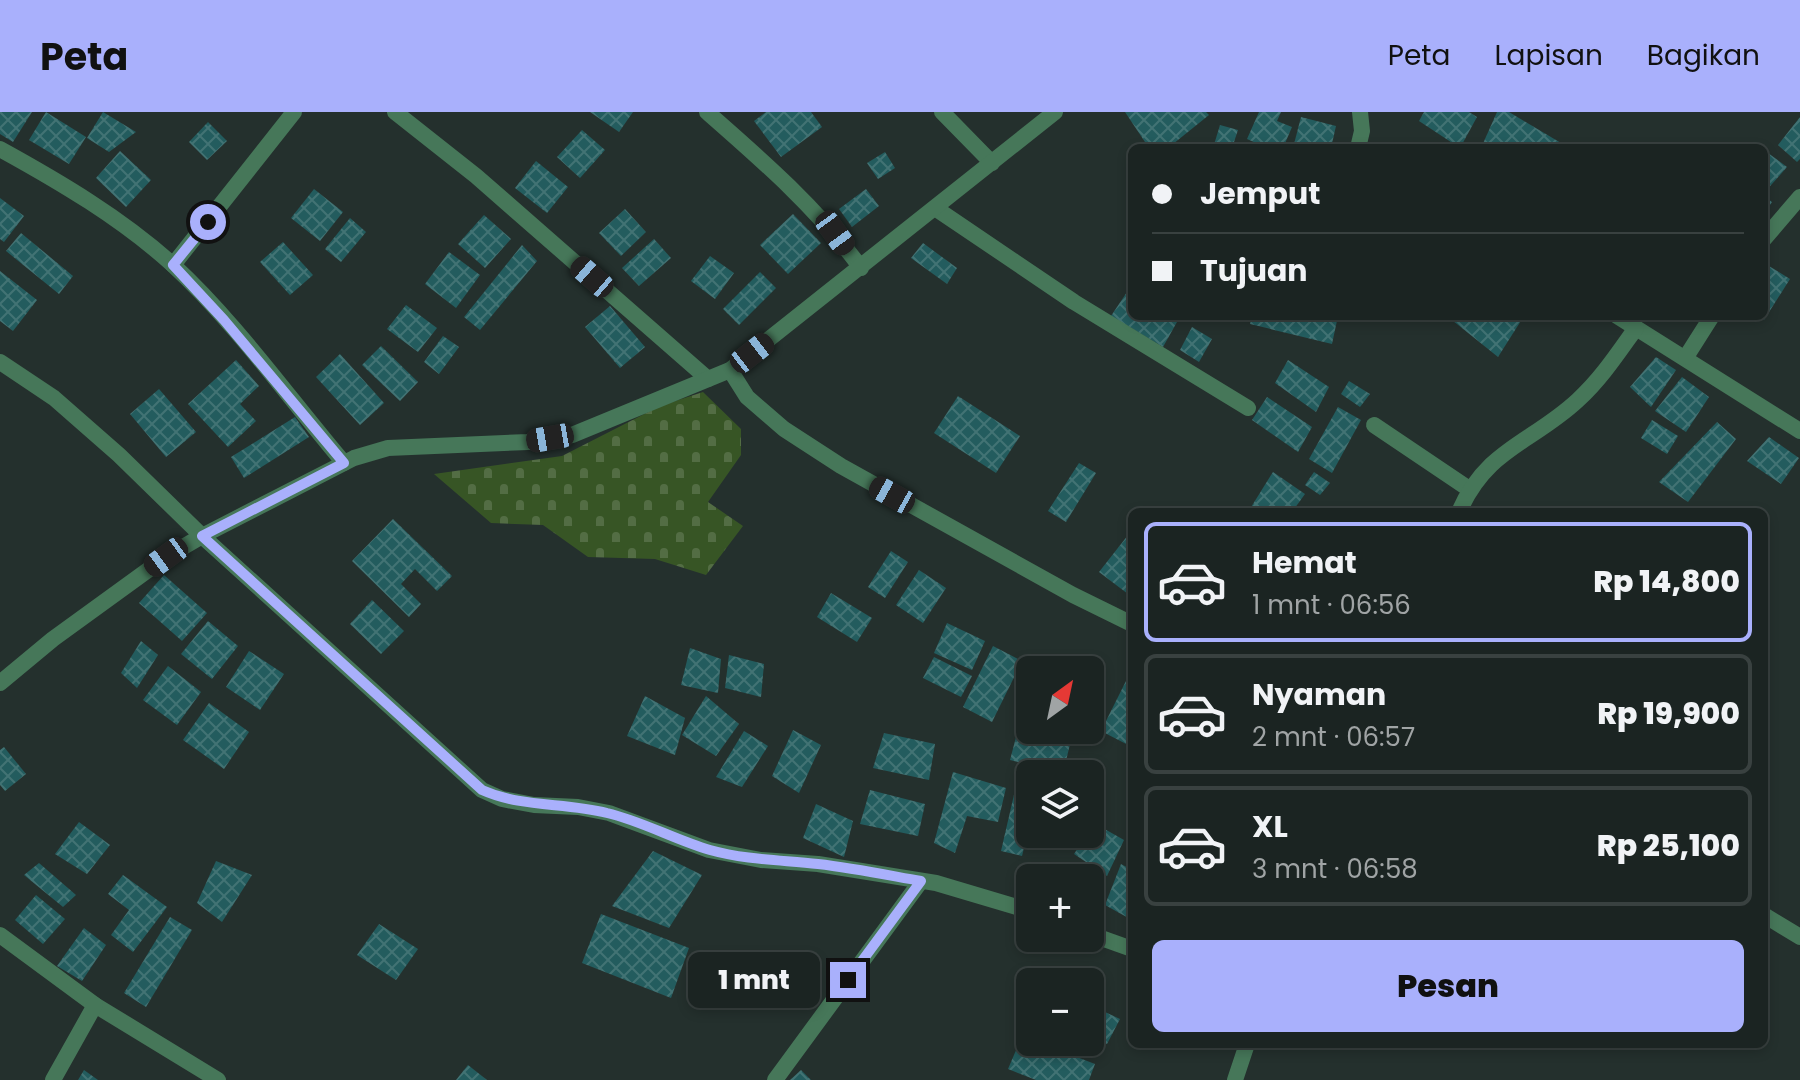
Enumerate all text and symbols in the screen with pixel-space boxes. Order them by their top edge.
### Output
text: Peta [40,30,128,83]
text: Peta [1388,36,1451,75]
text: Lapisan [1495,36,1603,75]
text: Bagikan [1647,36,1760,75]
text: Jemput [1200,172,1320,215]
route start [190,204,226,240]
car [811,207,859,259]
text: Tujuan [1200,249,1308,292]
car [566,252,618,302]
car [726,329,778,377]
car [524,422,576,454]
car [865,473,919,517]
car [140,533,192,581]
text: Hemat [1252,541,1357,584]
icon: car [1156,546,1228,618]
text: Rp 14,800 [1593,560,1740,603]
text: 1 mnt · 06:56 [1252,587,1411,623]
north arrow [1016,656,1104,744]
map controls [1016,656,1104,1056]
text: Nyaman [1252,673,1386,716]
icon: car [1156,678,1228,750]
text: Rp 19,900 [1597,692,1740,735]
text: 2 mnt · 06:57 [1252,719,1415,755]
button: layers [1016,760,1104,848]
text: XL [1252,805,1288,848]
icon: car [1156,810,1228,882]
text: Rp 25,100 [1597,824,1740,867]
text: 3 mnt · 06:58 [1252,851,1418,887]
button: + [1016,864,1104,952]
button: Pesan [1152,940,1744,1032]
callout: 1 mnt [688,952,820,1008]
text: 1 mnt [718,962,790,998]
route end [830,962,866,998]
button: − [1016,968,1104,1056]

